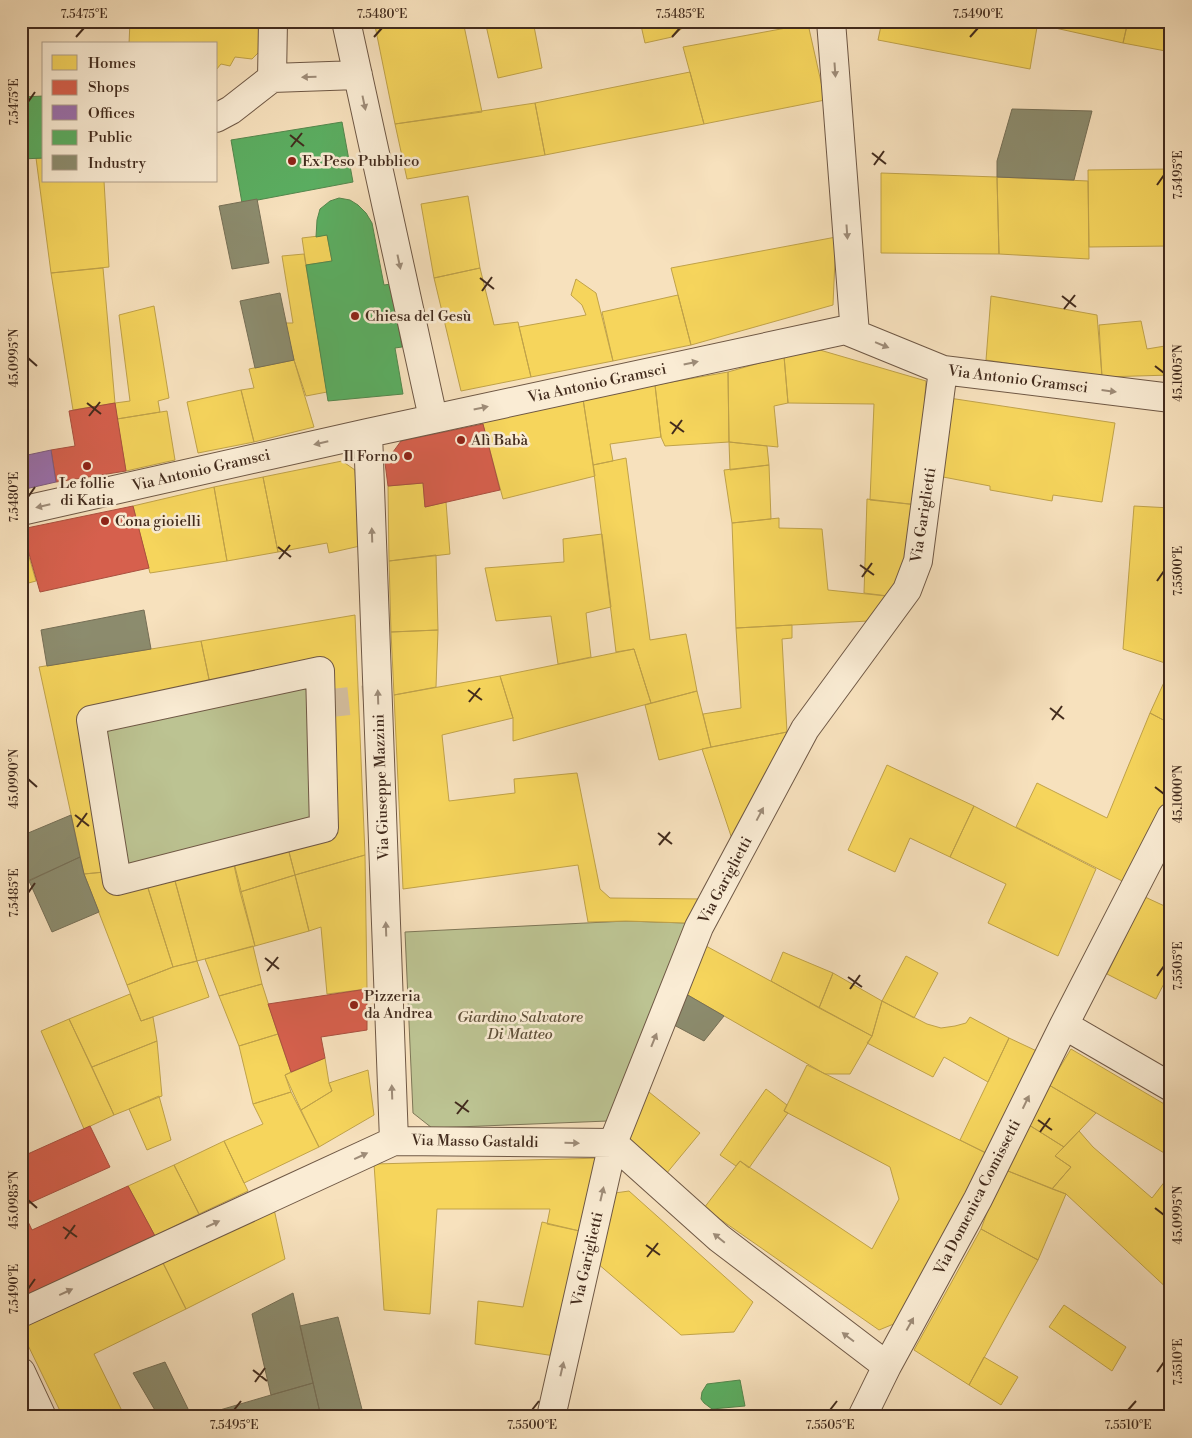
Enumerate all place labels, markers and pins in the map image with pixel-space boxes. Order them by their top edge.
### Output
place label: Ex Peso Pubblico [302,152,419,171]
marker: Ex Peso Pubblico [286,155,298,167]
place label: Chiesa del Gesù [365,307,472,326]
marker: Chiesa del Gesù [349,310,361,322]
place label: Alì Babà [470,431,528,450]
marker: Alì Babà [455,434,467,446]
place label: Il Forno [343,447,398,466]
marker: Il Forno [402,450,414,462]
marker: Le follie di Katia [81,460,93,472]
place label: Le follie di Katia [59,474,115,510]
place label: Cona gioielli [115,512,201,531]
marker: Cona gioielli [99,515,111,527]
place label: Pizzeria da Andrea [364,987,433,1023]
marker: Pizzeria da Andrea [348,999,360,1011]

